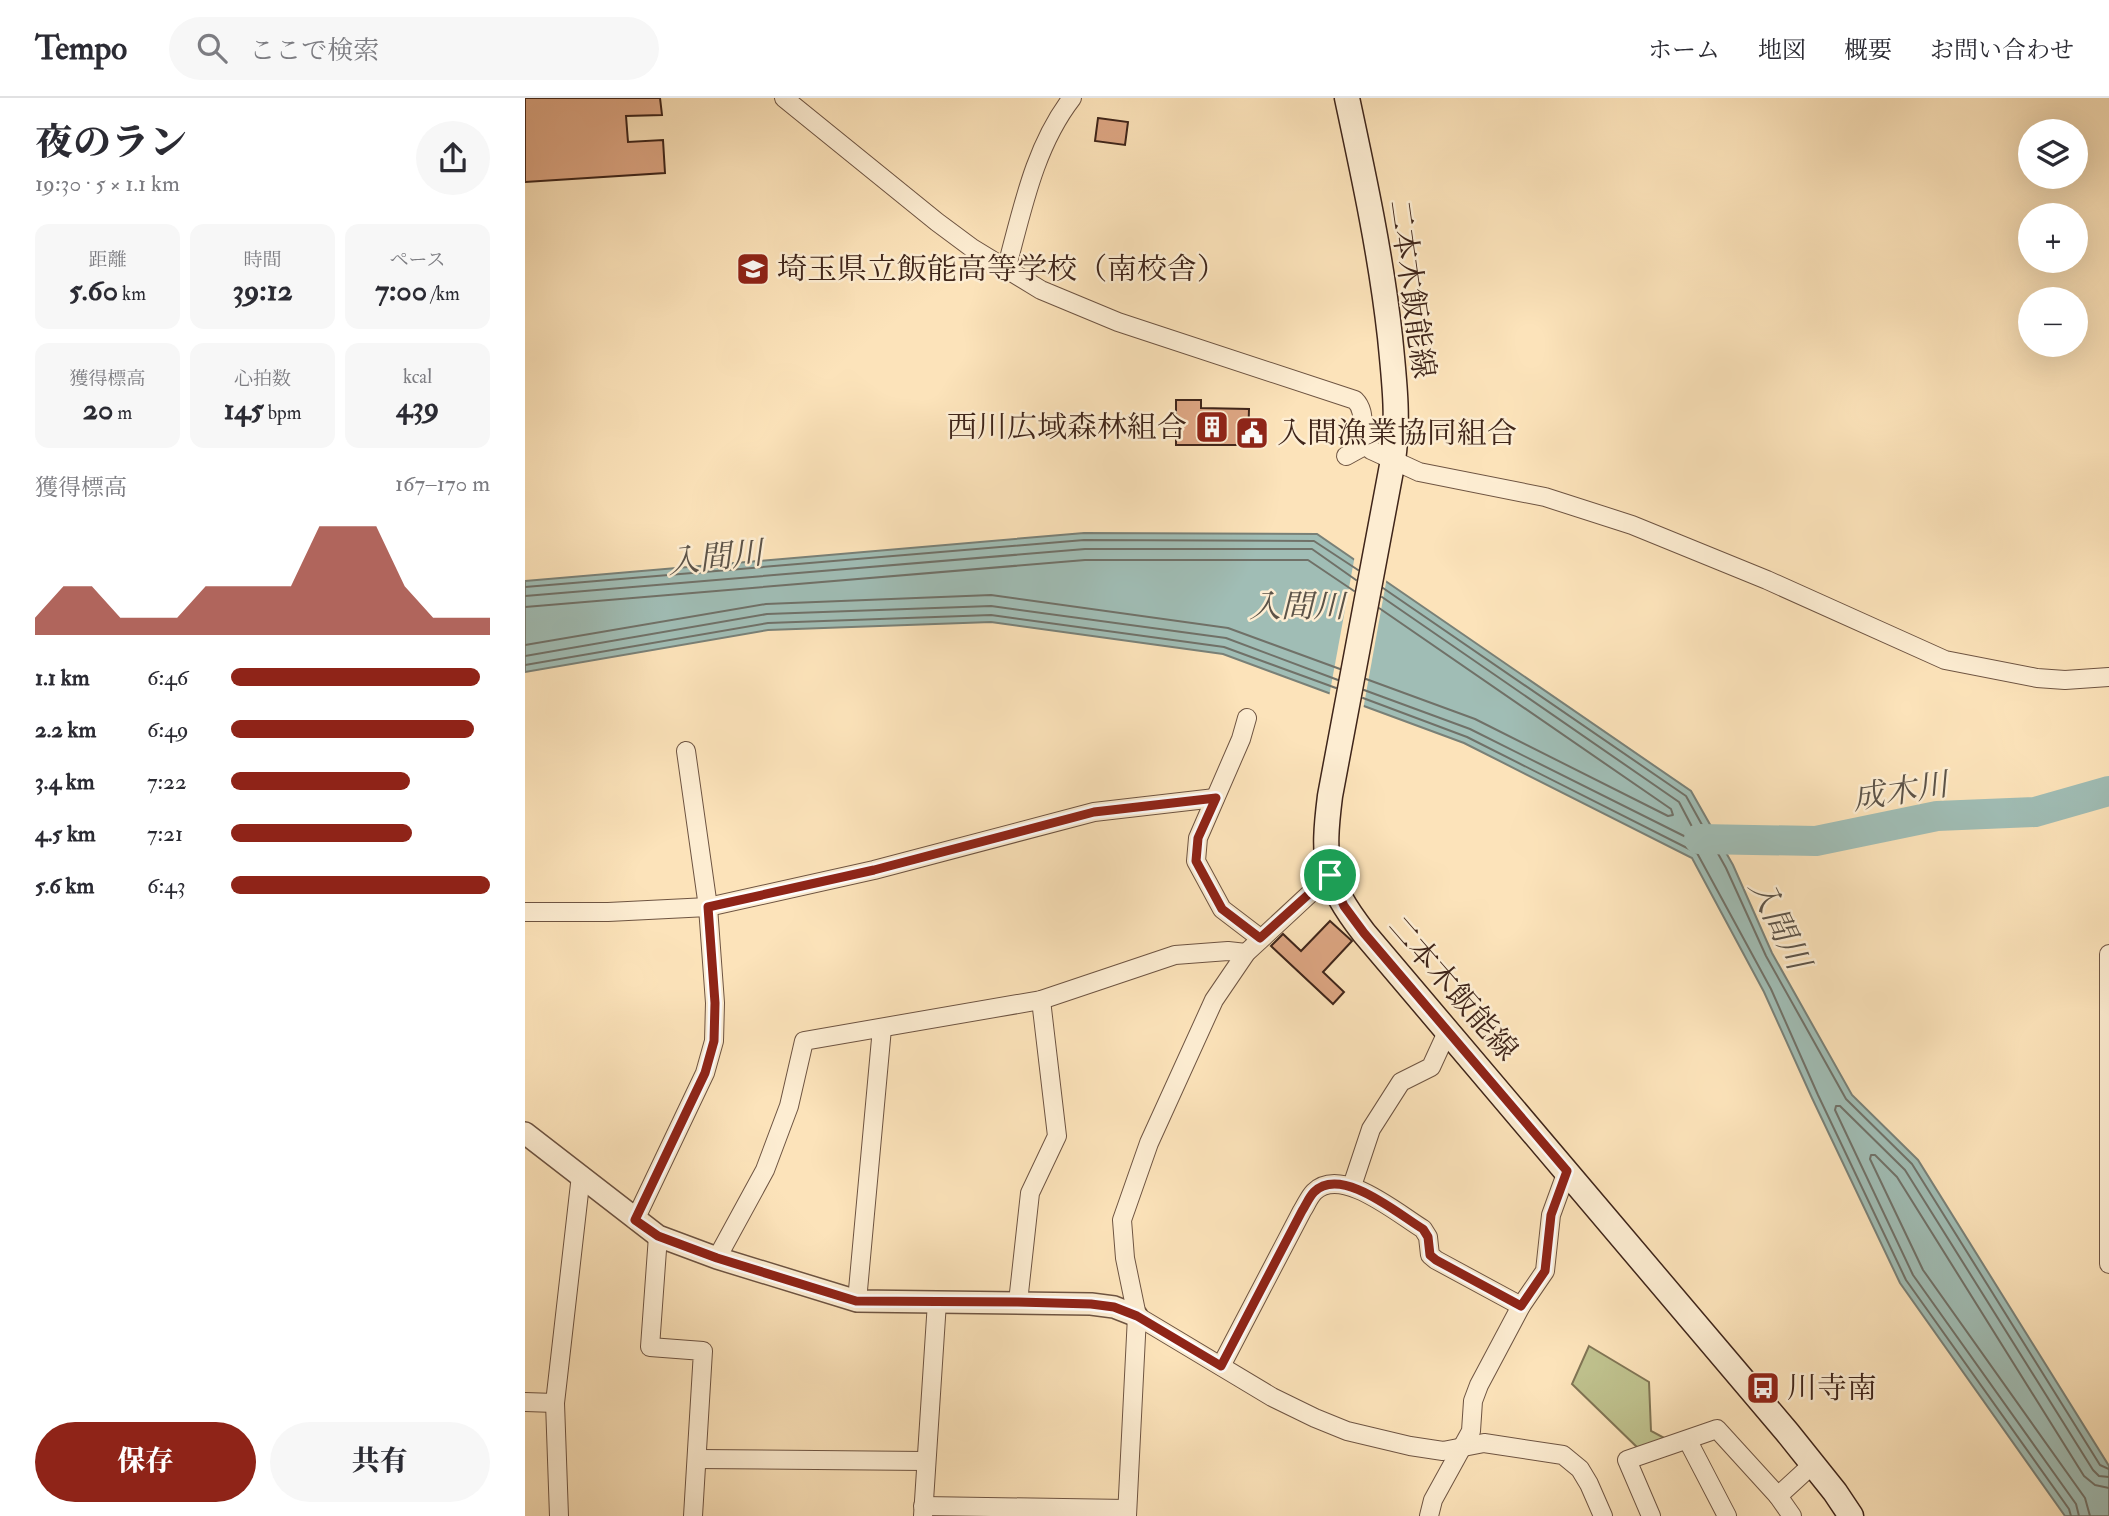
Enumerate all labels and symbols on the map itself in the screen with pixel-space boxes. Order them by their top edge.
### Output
street label: 二本木飯能線 [1381,197,1442,381]
school or university icon: 埼玉県立飯能高等学校（南校舎） [734,250,772,288]
place label: 埼玉県立飯能高等学校（南校舎） [777,251,1227,288]
building icon: 西川広域森林組合 [1193,408,1231,446]
place label: 西川広域森林組合 [947,409,1187,446]
public building icon: 入間漁業協同組合 [1233,414,1271,452]
place label: 入間漁業協同組合 [1277,415,1517,452]
water label: 入間川 [665,533,768,583]
water label: 入間川 [1249,587,1348,627]
water label: 成木川 [1850,764,1954,819]
pin [1300,845,1360,905]
water label: 入間川 [1740,873,1819,979]
street label: 二本木飯能線 [1380,908,1526,1068]
bus stop icon: 川寺南 [1744,1369,1782,1407]
place label: 川寺南 [1787,1370,1877,1407]

